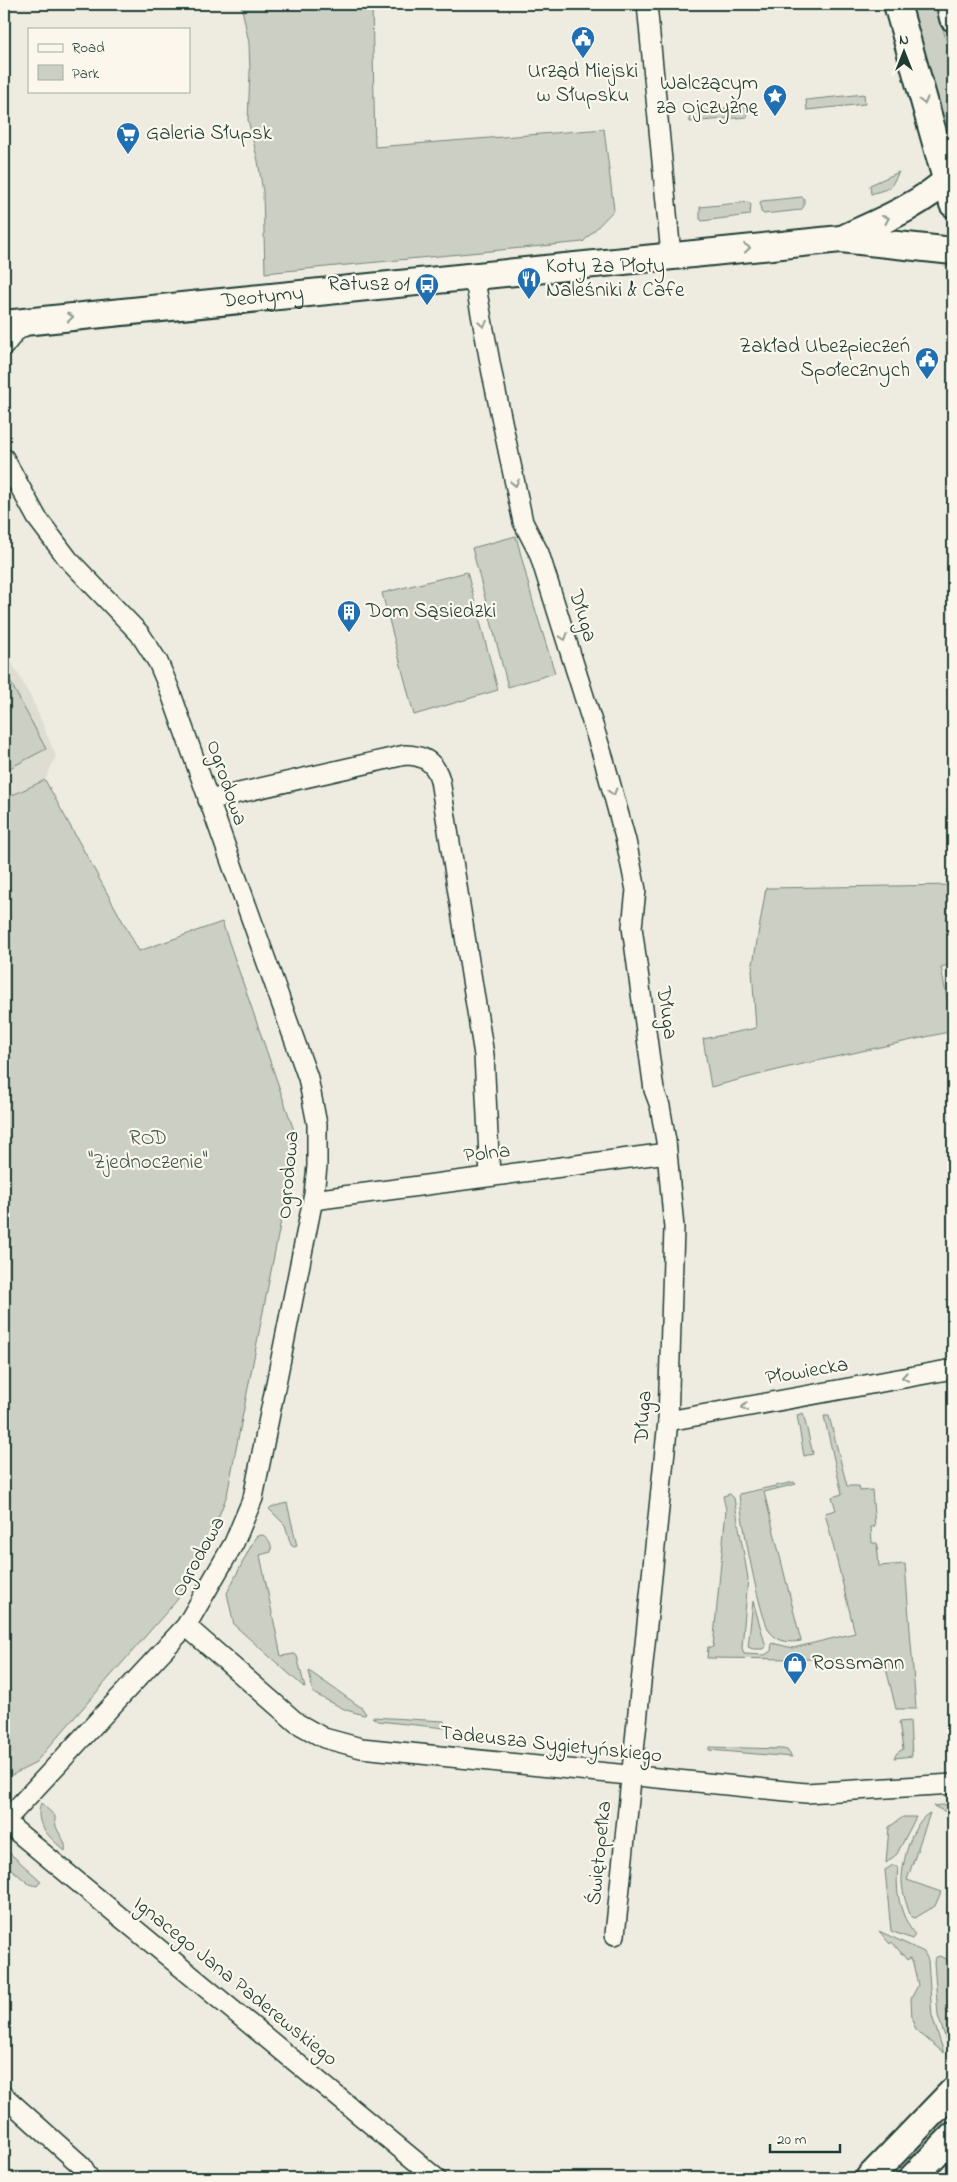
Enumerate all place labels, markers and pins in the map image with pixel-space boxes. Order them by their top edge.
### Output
public building icon: Urząd Miejski w Słupsku [570,25,596,59]
place label: Urząd Miejski w Słupsku [528,57,638,111]
place label: Walczącym za Ojczyznę [656,69,759,125]
place icon: Walczącym za Ojczyznę [762,83,788,117]
place label: Galeria Słupsk [146,119,273,149]
supermarket icon: Galeria Słupsk [115,121,141,155]
place label: Koty Za Płoty Naleśniki & Cafe [546,252,685,306]
restaurant icon: Koty Za Płoty Naleśniki & Cafe [516,266,542,300]
place label: Ratusz 01 [328,270,410,300]
bus stop icon: Ratusz 01 [414,272,440,306]
place label: Zakład Ubezpieczeń Społecznych [739,332,910,388]
public building icon: Zakład Ubezpieczeń Społecznych [914,346,940,380]
place label: Dom Sąsiedzki [365,597,496,627]
building icon: Dom Sąsiedzki [336,599,362,633]
place label: Rossmann [812,1649,904,1679]
shop icon: Rossmann [782,1651,808,1685]

